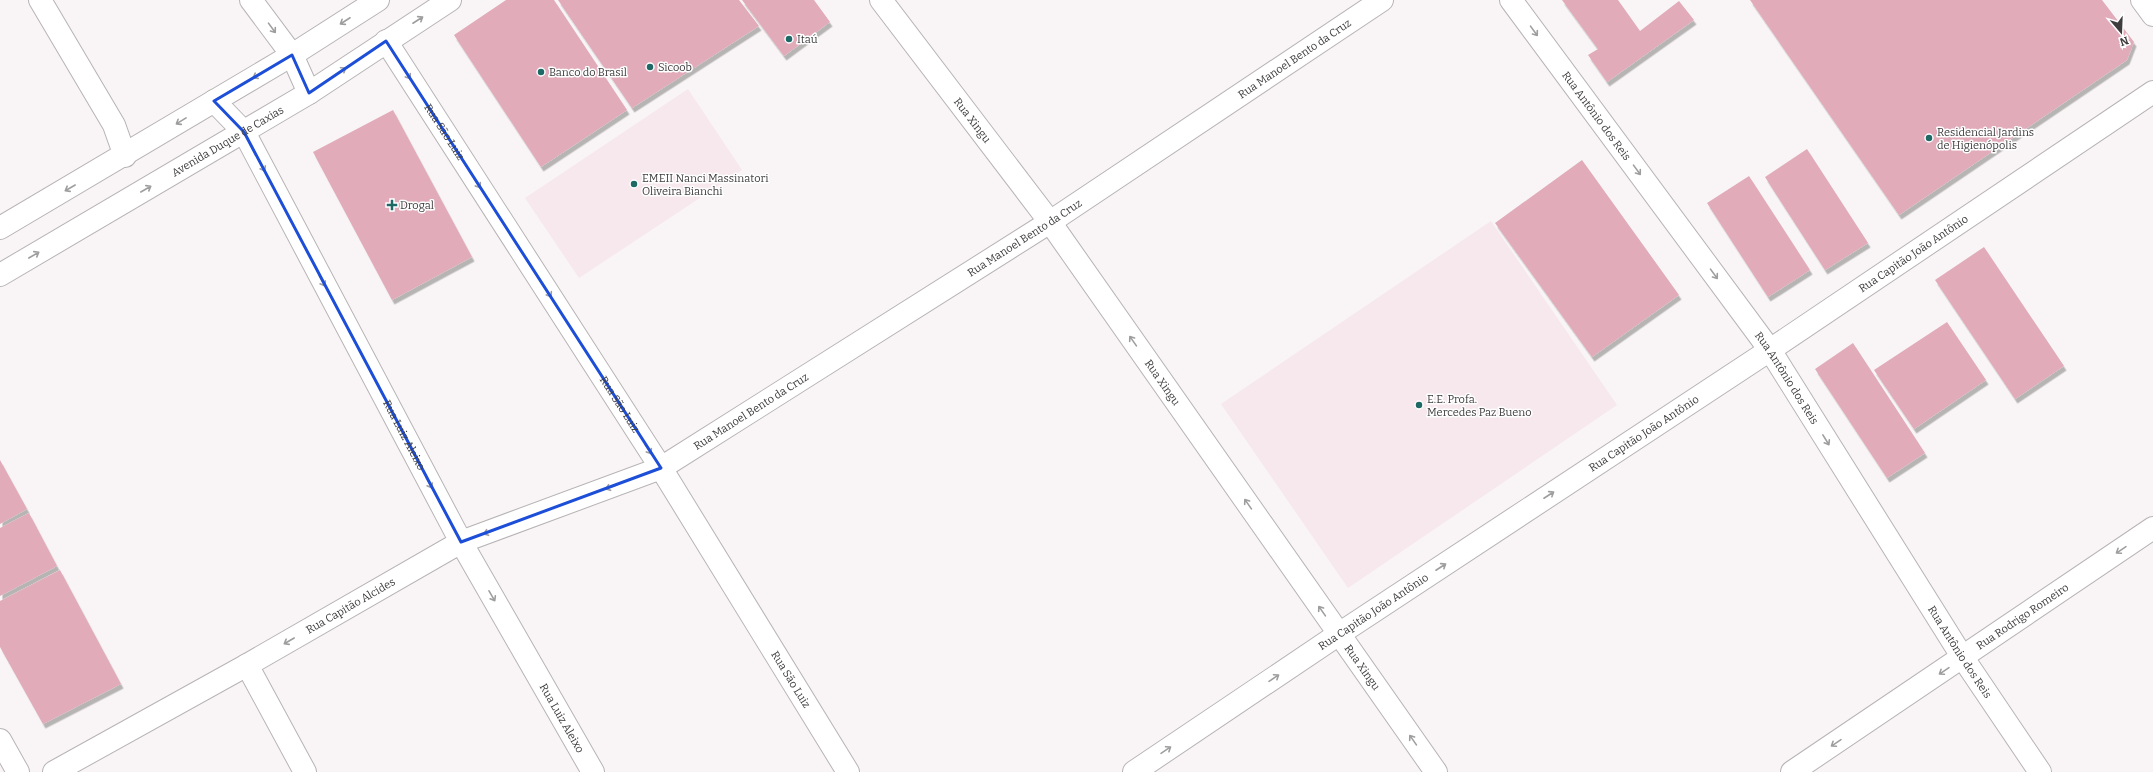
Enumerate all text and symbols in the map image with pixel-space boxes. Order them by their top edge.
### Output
north arrow [2101,12,2141,52]
one-way arrow [412,16,424,24]
street label: Rua Manoel Bento da Cruz [1235,16,1353,101]
one-way arrow [340,17,351,25]
one-way arrow [268,22,276,33]
one-way arrow [1530,26,1539,37]
place label: Itaú [797,33,818,46]
text: N [2117,33,2130,49]
marker: Itaú [784,34,794,44]
place label: Sicoob [658,61,692,74]
marker: Sicoob [645,62,655,72]
place label: Banco do Brasil [549,66,627,79]
one-way arrow [335,67,346,75]
marker: Banco do Brasil [536,67,546,77]
one-way arrow [403,68,411,79]
street label: Rua Antônio dos Reis [1559,69,1634,163]
one-way arrow [252,72,264,80]
street label: Rua Xingu [951,95,994,145]
street label: Rua São Luiz [422,101,467,162]
street label: Avenida Duque de Caxias [169,103,286,179]
one-way arrow [175,118,187,126]
place label: Residencial Jardins de Higienópolis [1937,126,2034,152]
marker: Residencial Jardins de Higienópolis [1924,133,1934,143]
one-way arrow [258,160,266,172]
one-way arrow [1632,164,1641,175]
place label: EMEII Nanci Massinatori Oliveira Bianchi [642,172,769,198]
one-way arrow [474,177,482,189]
marker: EMEII Nanci Massinatori Oliveira Bianchi [629,179,639,189]
one-way arrow [64,184,75,192]
one-way arrow [140,185,152,193]
street label: Rua Manoel Bento da Cruz [965,196,1084,279]
place label: Drogal [400,199,434,212]
marker: Drogal [387,200,397,210]
street label: Rua Capitão João Antônio [1856,212,1970,295]
one-way arrow [28,251,39,259]
one-way arrow [1710,269,1718,280]
one-way arrow [319,275,327,287]
one-way arrow [544,286,552,298]
street label: Rua Antônio dos Reis [1752,329,1821,427]
one-way arrow [1129,336,1137,347]
street label: Rua Xingu [1142,357,1183,408]
street label: Rua Manoel Bento da Cruz [691,370,810,452]
street label: Rua São Luiz [597,374,643,435]
street label: Rua Capitão João Antônio [1586,392,1701,474]
place label: E.E. Profa. Mercedes Paz Bueno [1427,393,1532,419]
street label: Rua Luiz Aleixo [380,398,428,472]
marker: E.E. Profa. Mercedes Paz Bueno [1414,400,1424,410]
one-way arrow [1822,434,1830,445]
one-way arrow [644,443,652,454]
one-way arrow [426,476,433,488]
one-way arrow [605,483,617,491]
one-way arrow [1543,491,1555,499]
one-way arrow [1244,499,1252,510]
one-way arrow [483,528,495,536]
one-way arrow [2116,546,2127,554]
one-way arrow [1435,563,1446,571]
street label: Rua Capitão João Antônio [1316,571,1431,653]
street label: Rua Capitão Alcides [304,575,397,636]
street label: Rua Rodrigo Romeiro [1974,581,2071,652]
one-way arrow [488,590,496,602]
street label: Rua Antônio dos Reis [1925,603,1995,700]
one-way arrow [1318,606,1326,617]
one-way arrow [283,638,295,646]
street label: Rua Xingu [1342,642,1383,693]
street label: Rua São Luiz [769,649,813,710]
one-way arrow [1939,667,1950,675]
one-way arrow [1268,673,1280,681]
street label: Rua Luiz Aleixo [537,681,587,755]
one-way arrow [1409,735,1417,746]
one-way arrow [1831,739,1842,747]
one-way arrow [1160,746,1171,754]

